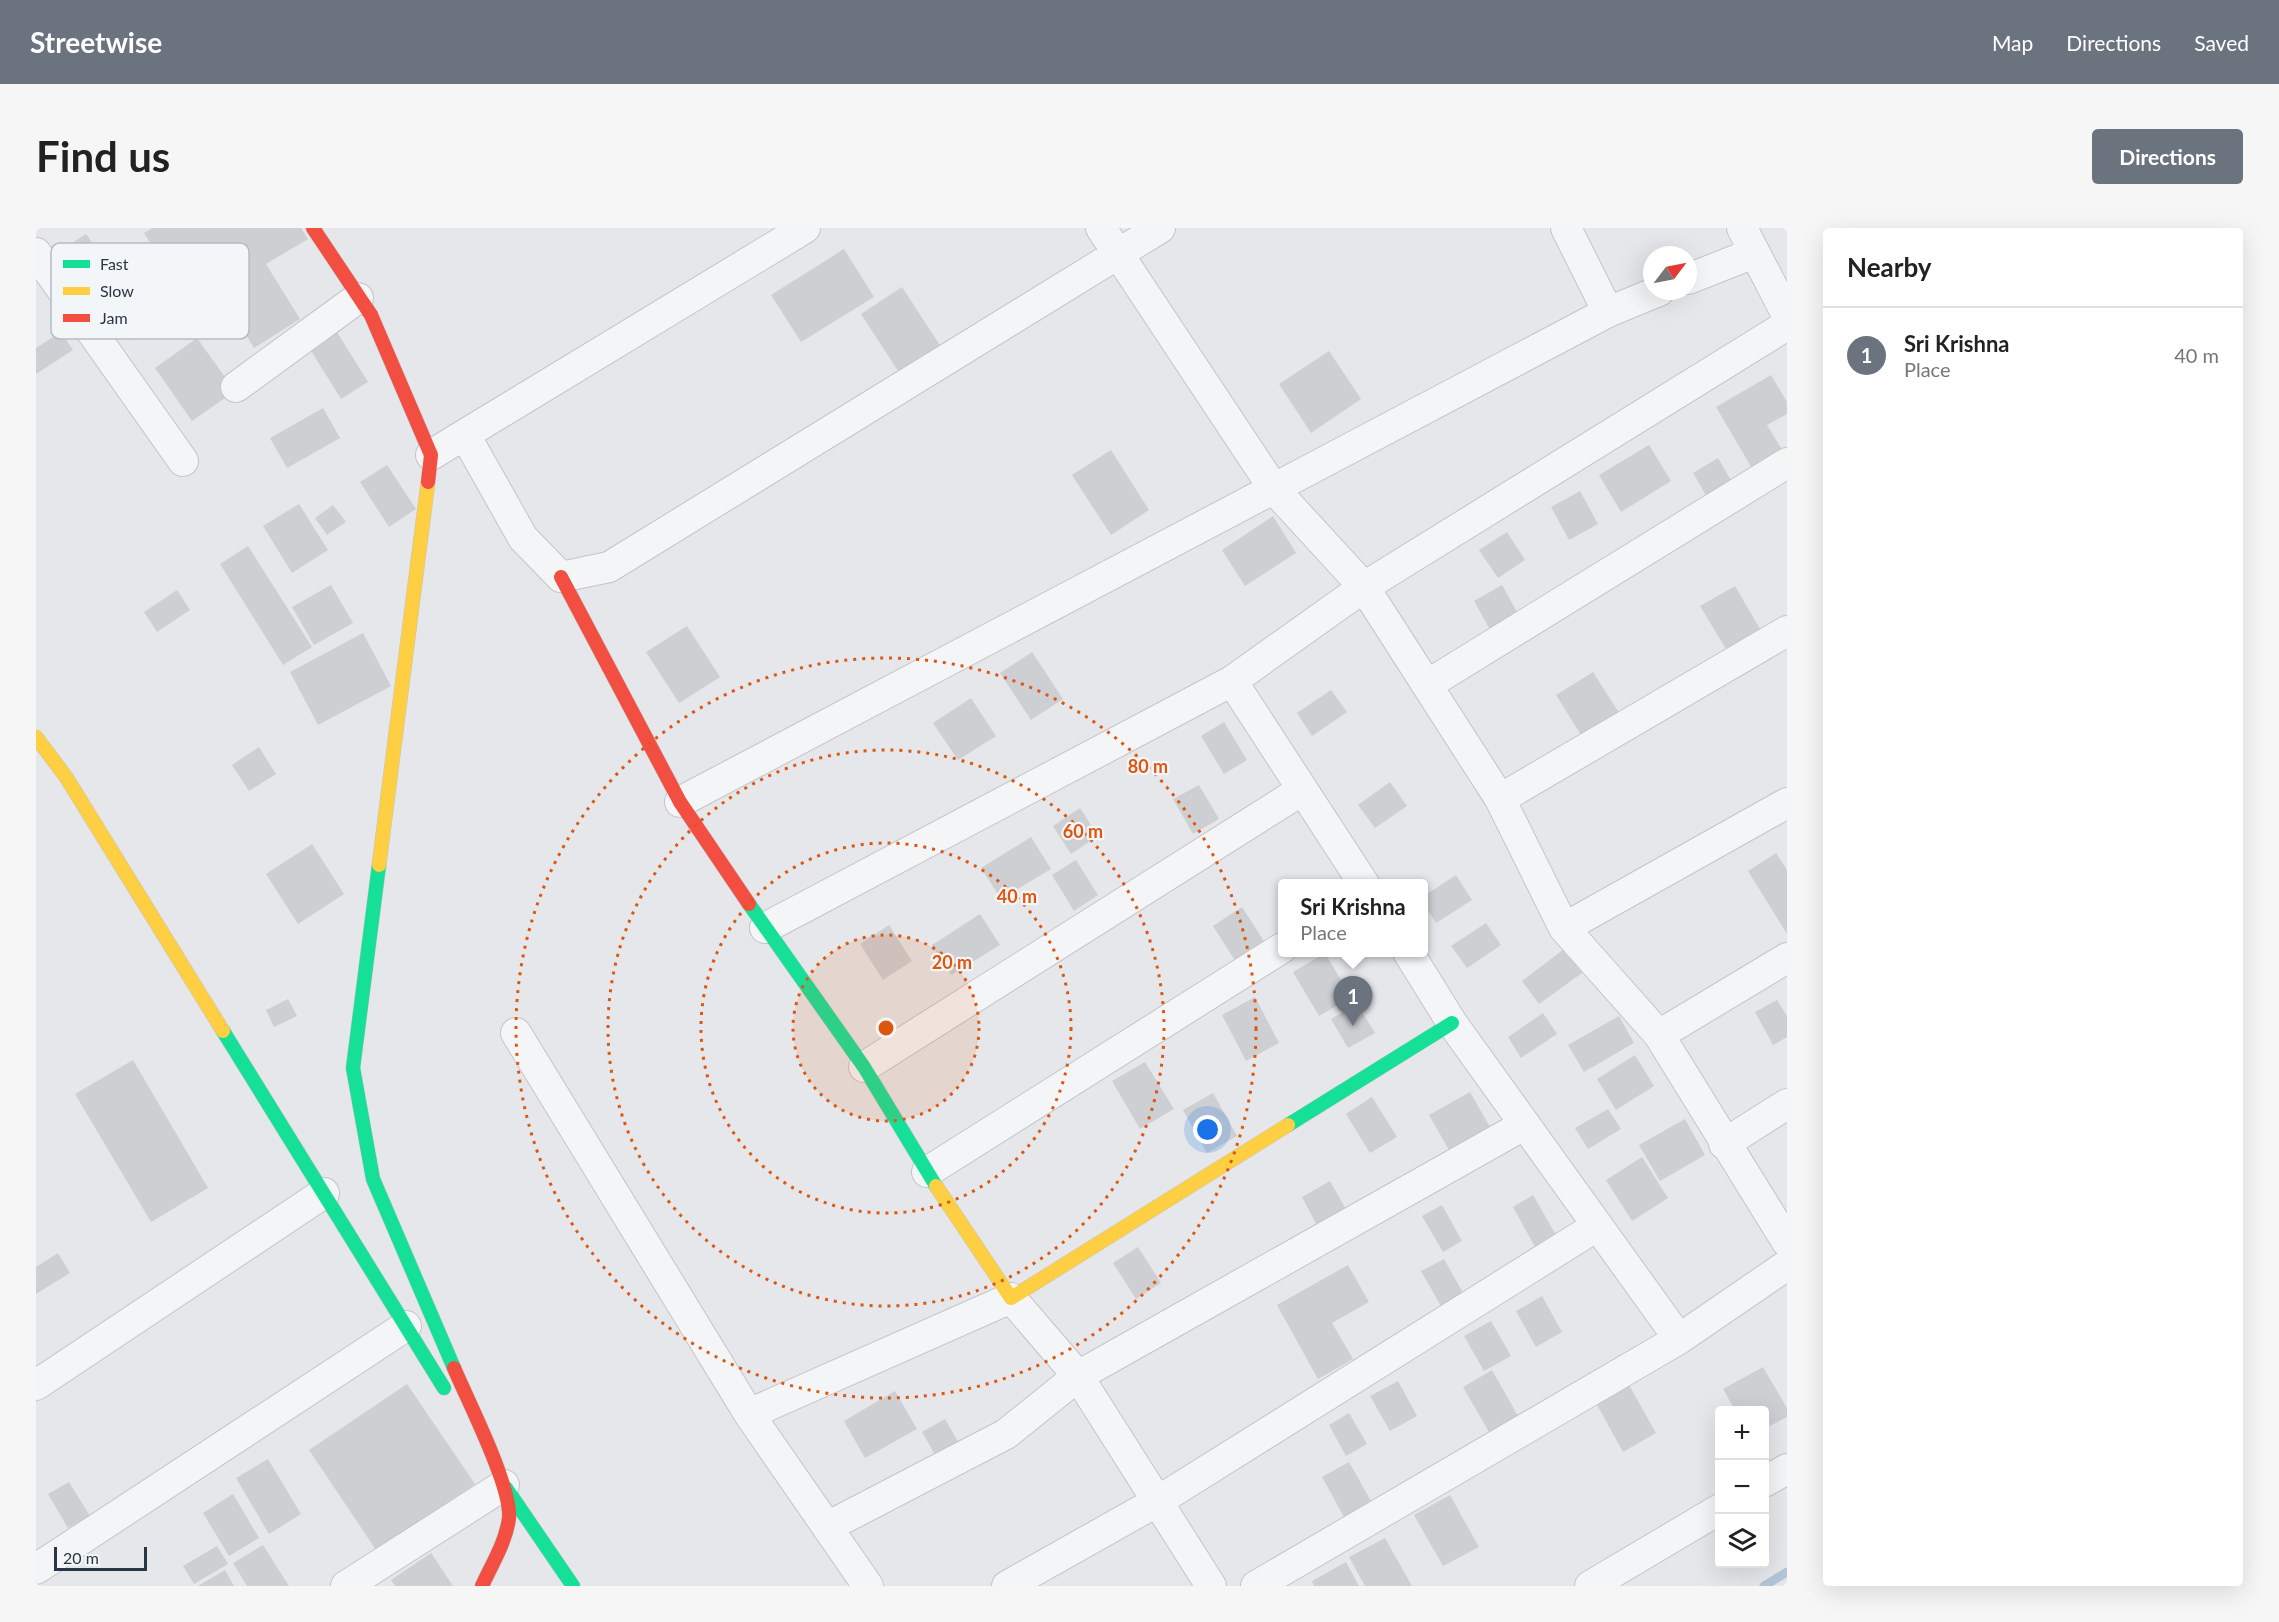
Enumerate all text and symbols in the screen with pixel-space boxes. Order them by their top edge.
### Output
text: Streetwise [30,25,162,59]
text: Map [1992,30,2033,55]
text: Directions [2066,30,2161,55]
text: Saved [2194,30,2249,55]
button: Directions [2092,129,2243,184]
text: Find us [36,131,170,181]
legend [51,243,249,339]
north arrow [1643,246,1697,300]
text: Nearby [1847,251,1932,283]
text: Fast [100,254,129,273]
text: Slow [100,281,134,300]
text: Jam [100,308,128,327]
text: Sri Krishna [1904,330,2010,357]
text: 1 [1861,343,1872,367]
text: 40 m [2174,343,2219,367]
text: Place [1904,357,1951,381]
text: 80 m [1128,755,1168,777]
text: 60 m [1063,820,1103,842]
popup [1278,879,1428,957]
text: 40 m [997,885,1037,907]
text: Sri Krishna [1300,893,1406,920]
text: Place [1300,920,1347,944]
text: 20 m [932,951,972,973]
pin: 1 [1334,976,1372,1026]
centre of rings [876,1018,896,1038]
your location [1193,1115,1222,1144]
map controls [1715,1406,1769,1568]
button: + [1715,1406,1769,1460]
button: − [1715,1460,1769,1514]
button: layers [1715,1514,1769,1568]
scale bar [54,1544,147,1572]
text: 20 m [63,1548,99,1567]

